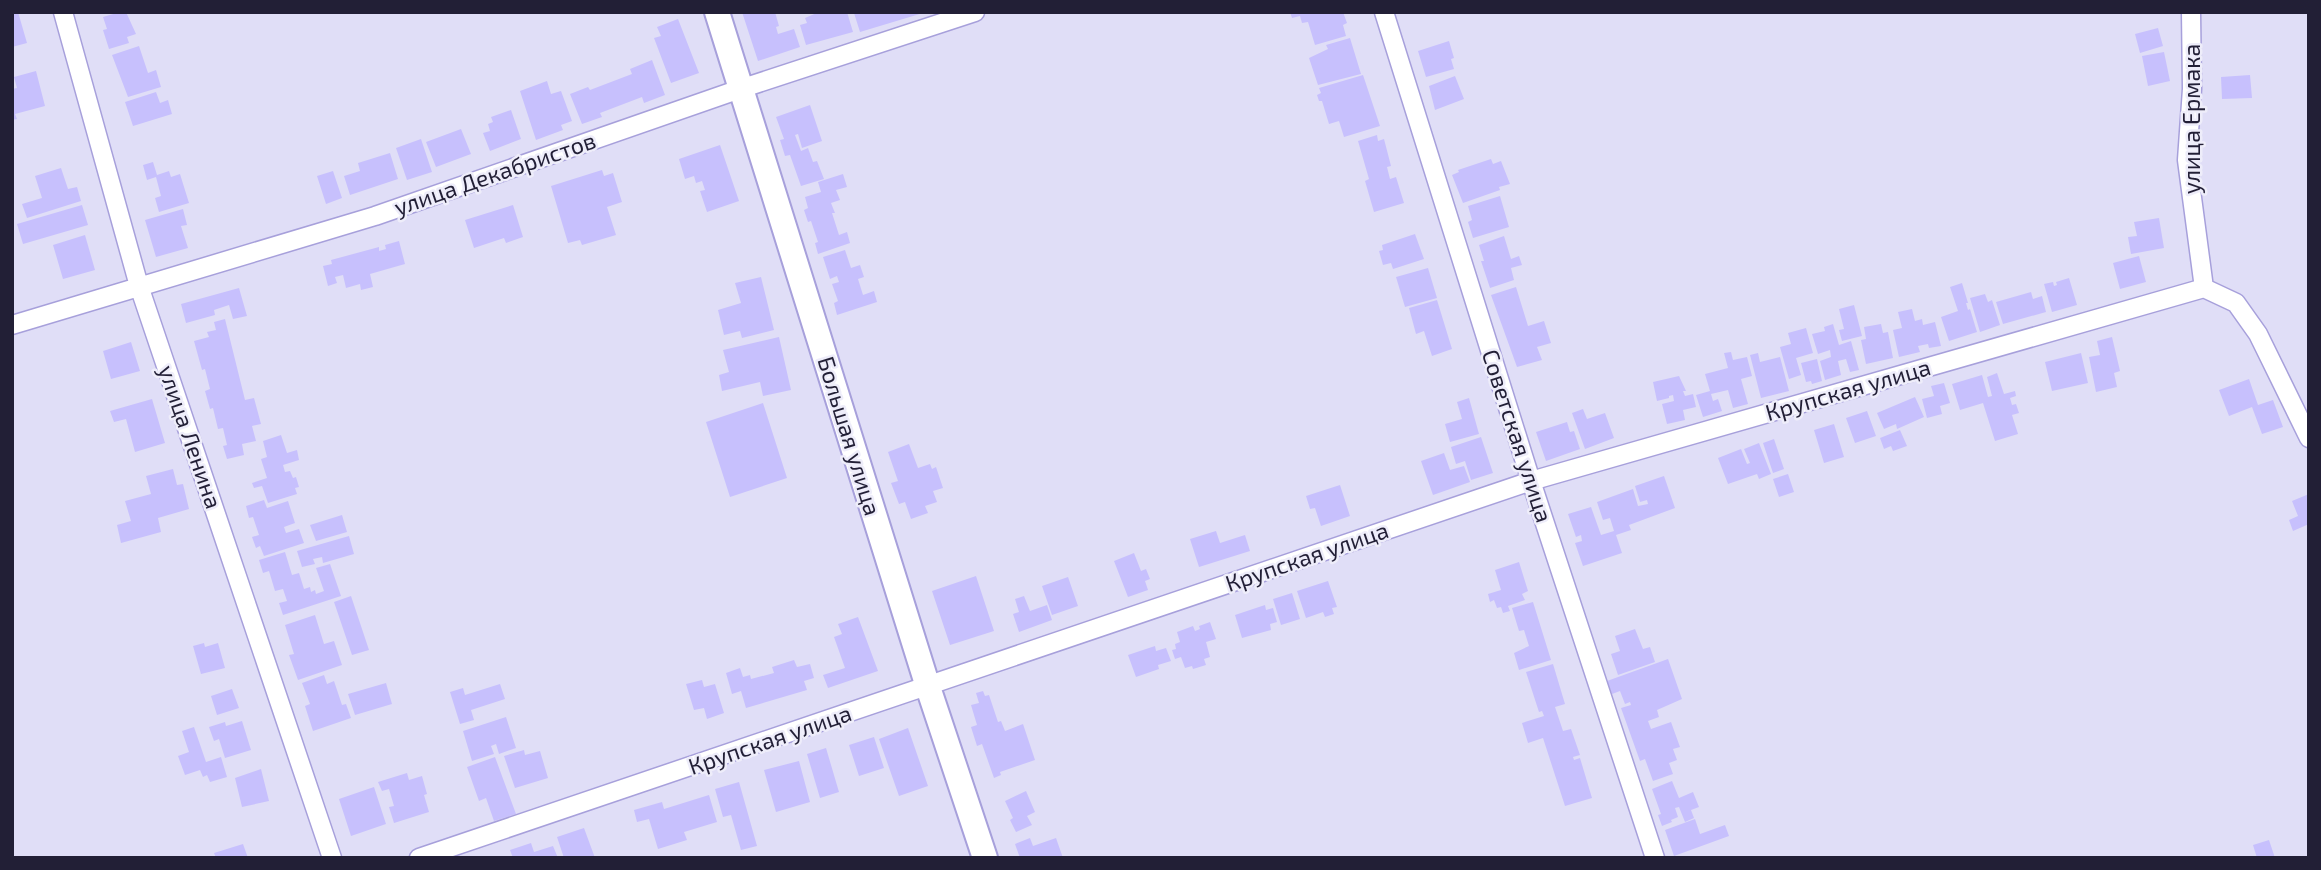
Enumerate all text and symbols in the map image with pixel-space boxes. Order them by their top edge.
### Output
street label: улица Ермака [2177,44,2206,194]
street label: улица Декабристов [390,125,599,222]
street label: Советская улица [1476,346,1559,526]
street label: Крупская улица [1762,352,1934,427]
street label: Большая улица [812,353,887,519]
street label: улица Ленина [152,361,229,512]
street label: Крупская улица [1221,515,1392,598]
street label: Крупская улица [684,698,855,781]

